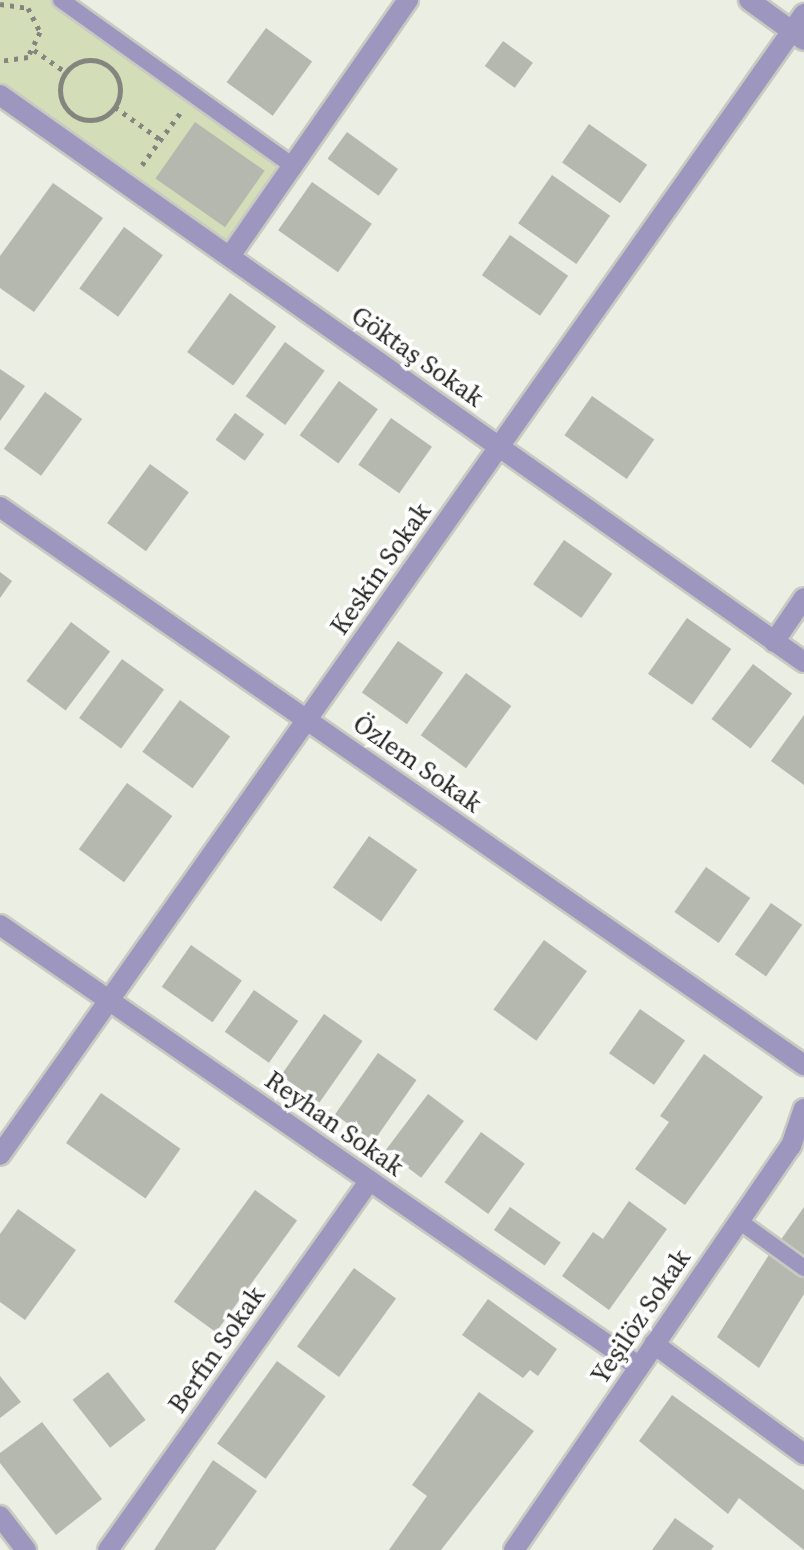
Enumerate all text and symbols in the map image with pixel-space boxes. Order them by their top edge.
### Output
street label: Göktaş Sokak [345,300,489,414]
street label: Keskin Sokak [324,497,438,641]
street label: Özlem Sokak [347,708,487,820]
street label: Reyhan Sokak [259,1065,409,1183]
street label: Yeşilöz Sokak [585,1244,697,1390]
street label: Berfin Sokak [162,1281,272,1419]

